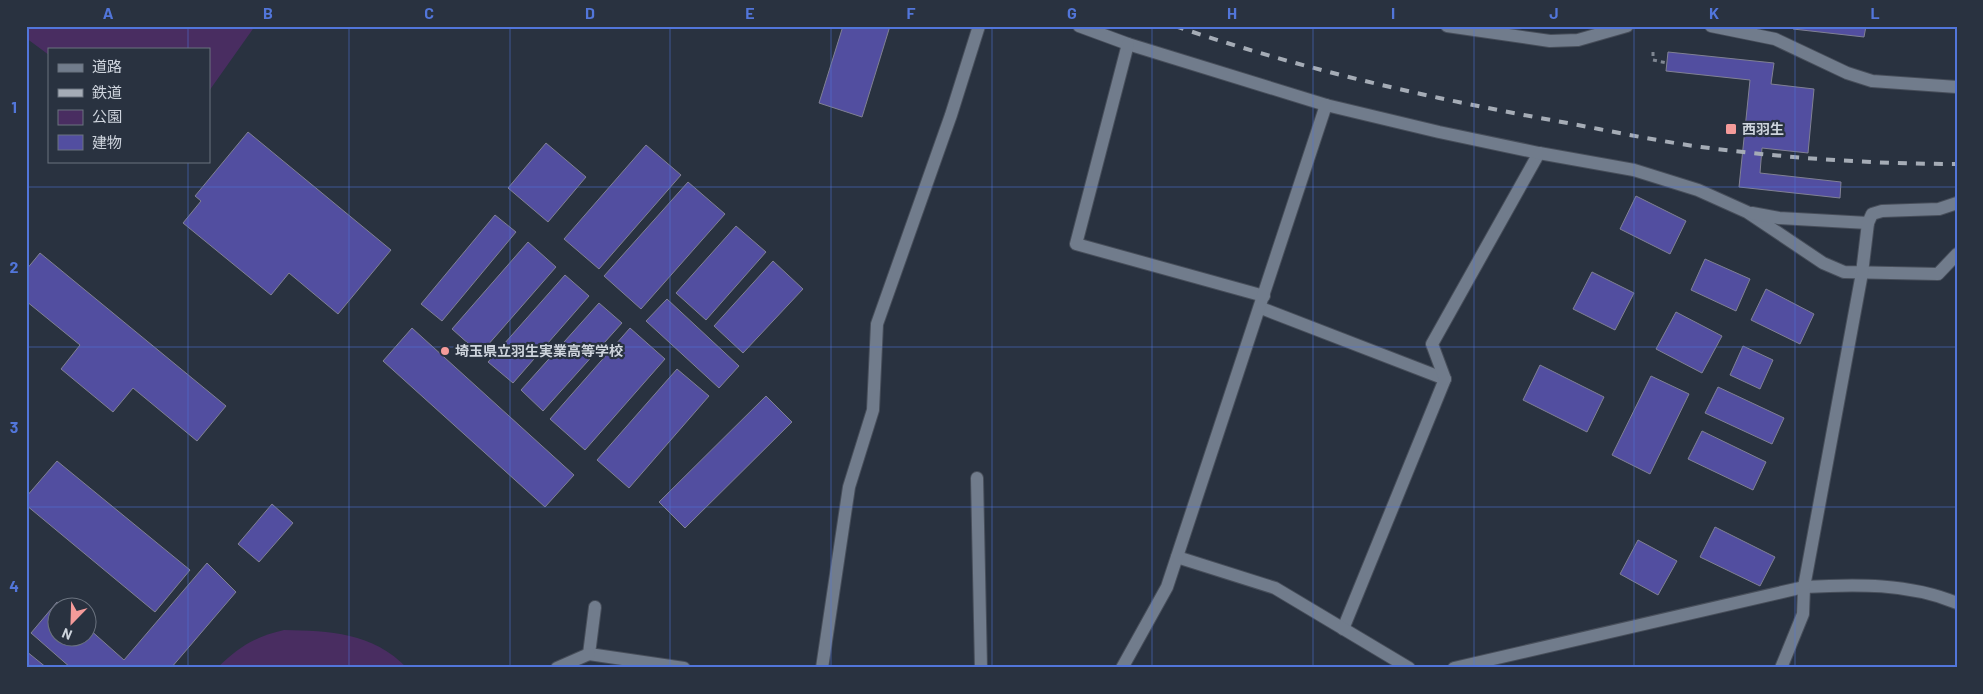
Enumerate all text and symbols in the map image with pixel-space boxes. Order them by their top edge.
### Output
text: A [103,3,114,22]
text: B [263,3,273,22]
text: C [424,3,434,22]
text: D [585,3,595,22]
text: E [745,3,755,22]
text: F [907,3,916,22]
text: G [1067,3,1077,22]
text: H [1227,3,1237,22]
text: I [1391,3,1395,22]
text: J [1549,3,1559,22]
text: K [1709,3,1719,22]
text: L [1870,3,1880,22]
legend [48,48,210,162]
text: 道路 [92,57,122,75]
text: 鉄道 [92,83,122,101]
text: 1 [11,97,17,116]
text: 公園 [92,107,122,125]
place label: 西羽生 [1742,120,1784,137]
marker: 西羽生 [1724,122,1738,136]
text: 建物 [92,133,122,151]
text: 2 [10,257,19,276]
place label: 埼玉県立羽生実業高等学校 [455,342,623,359]
marker: 埼玉県立羽生実業高等学校 [439,345,451,357]
text: 3 [10,417,18,436]
text: 4 [9,576,19,595]
north arrow [48,596,98,646]
text: N [59,625,74,644]

